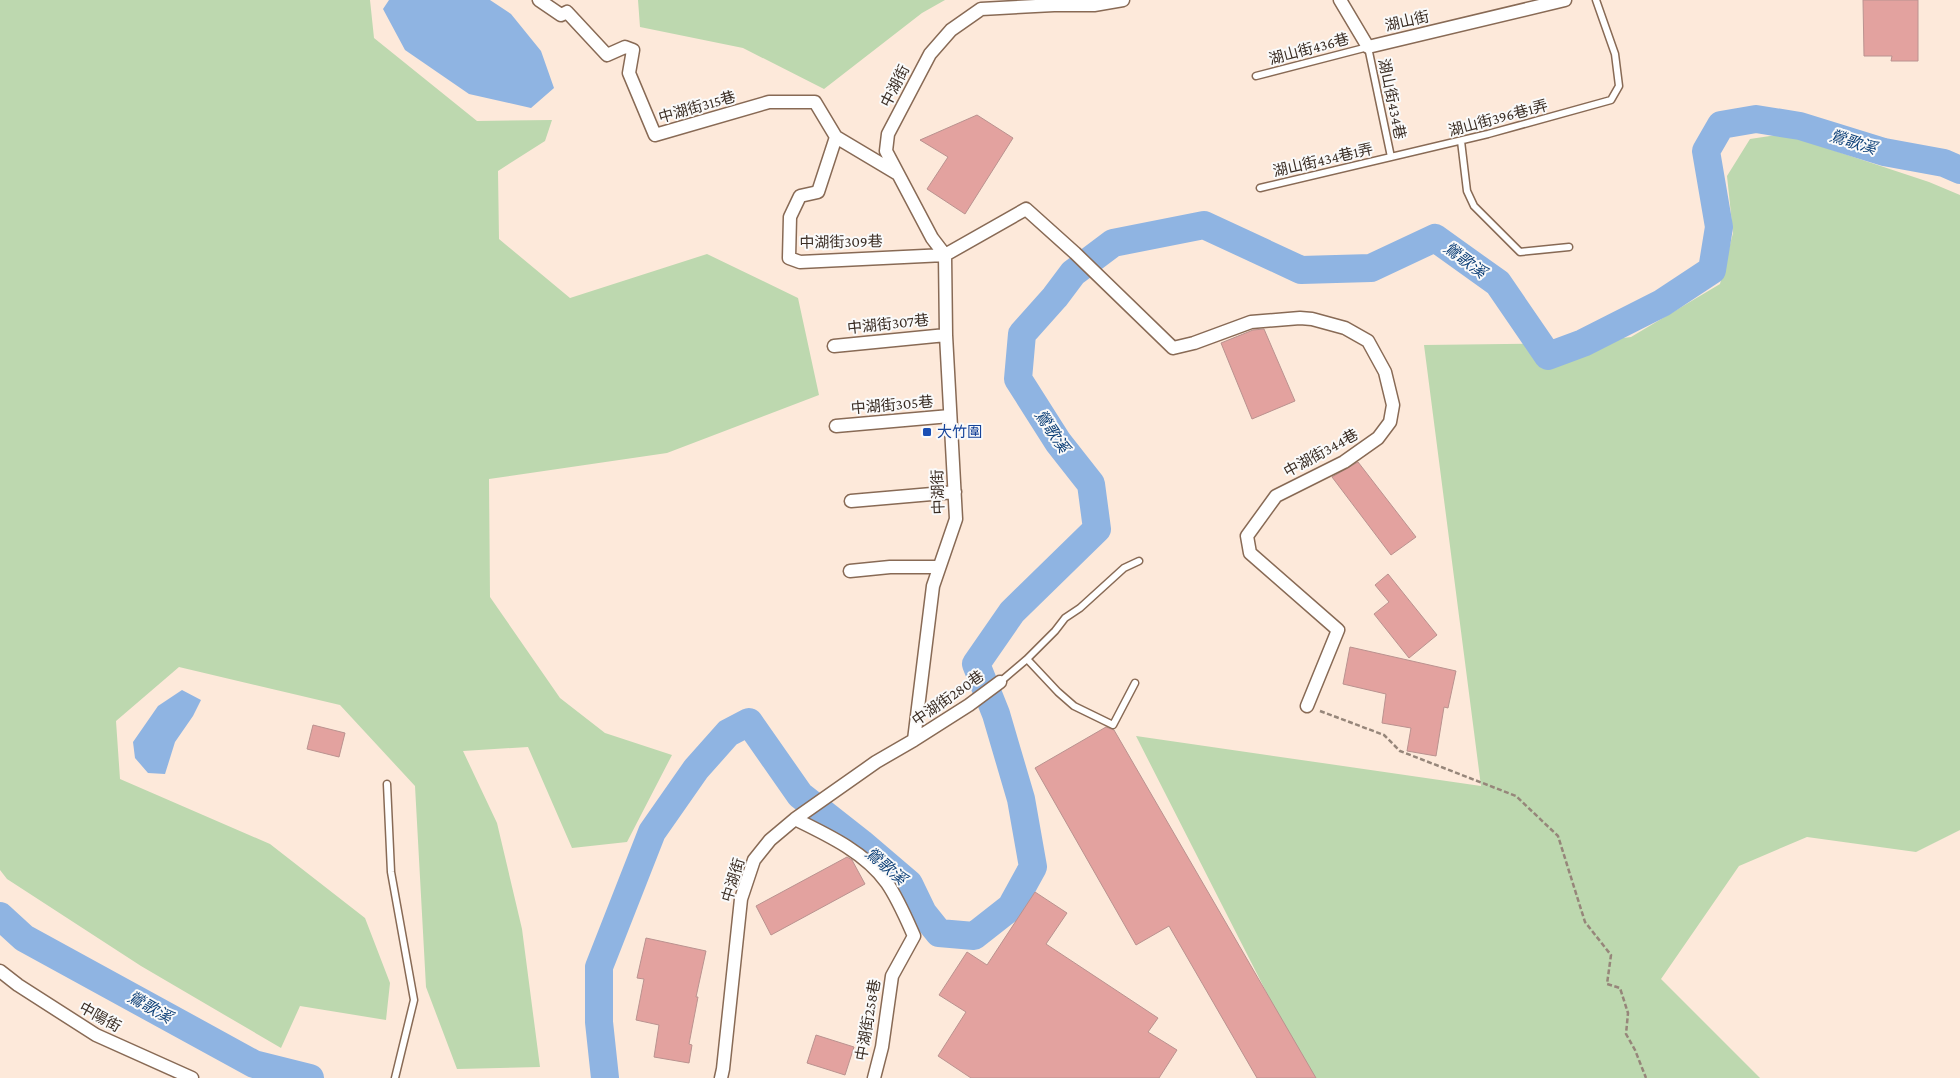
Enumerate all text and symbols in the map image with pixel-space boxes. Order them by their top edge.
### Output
street label: 湖山街 [1383,8,1431,34]
street label: 湖山街436巷 [1267,31,1351,67]
street label: 湖山街434巷 [1376,57,1408,141]
street label: 中湖街 [878,62,912,110]
street label: 中湖街315巷 [657,88,737,126]
street label: 湖山街396巷1弄 [1447,97,1549,139]
water label: 鶯歌溪 [1828,127,1880,158]
street label: 湖山街434巷1弄 [1271,141,1375,179]
street label: 中湖街309巷 [799,233,883,251]
water label: 鶯歌溪 [1441,239,1491,282]
street label: 中湖街307巷 [846,312,930,336]
street label: 中湖街305巷 [850,393,934,417]
water label: 鶯歌溪 [1032,406,1074,457]
place label: 大竹圍 [937,424,982,440]
marker: 大竹圍 [921,426,933,438]
street label: 中湖街344巷 [1281,426,1361,480]
street label: 中湖街 [929,469,947,515]
street label: 中湖街280巷 [909,667,987,729]
water label: 鶯歌溪 [862,844,911,889]
street label: 中湖街 [719,856,747,904]
street label: 中湖街258巷 [853,978,883,1062]
water label: 鶯歌溪 [125,988,177,1027]
street label: 中陽街 [76,999,124,1035]

